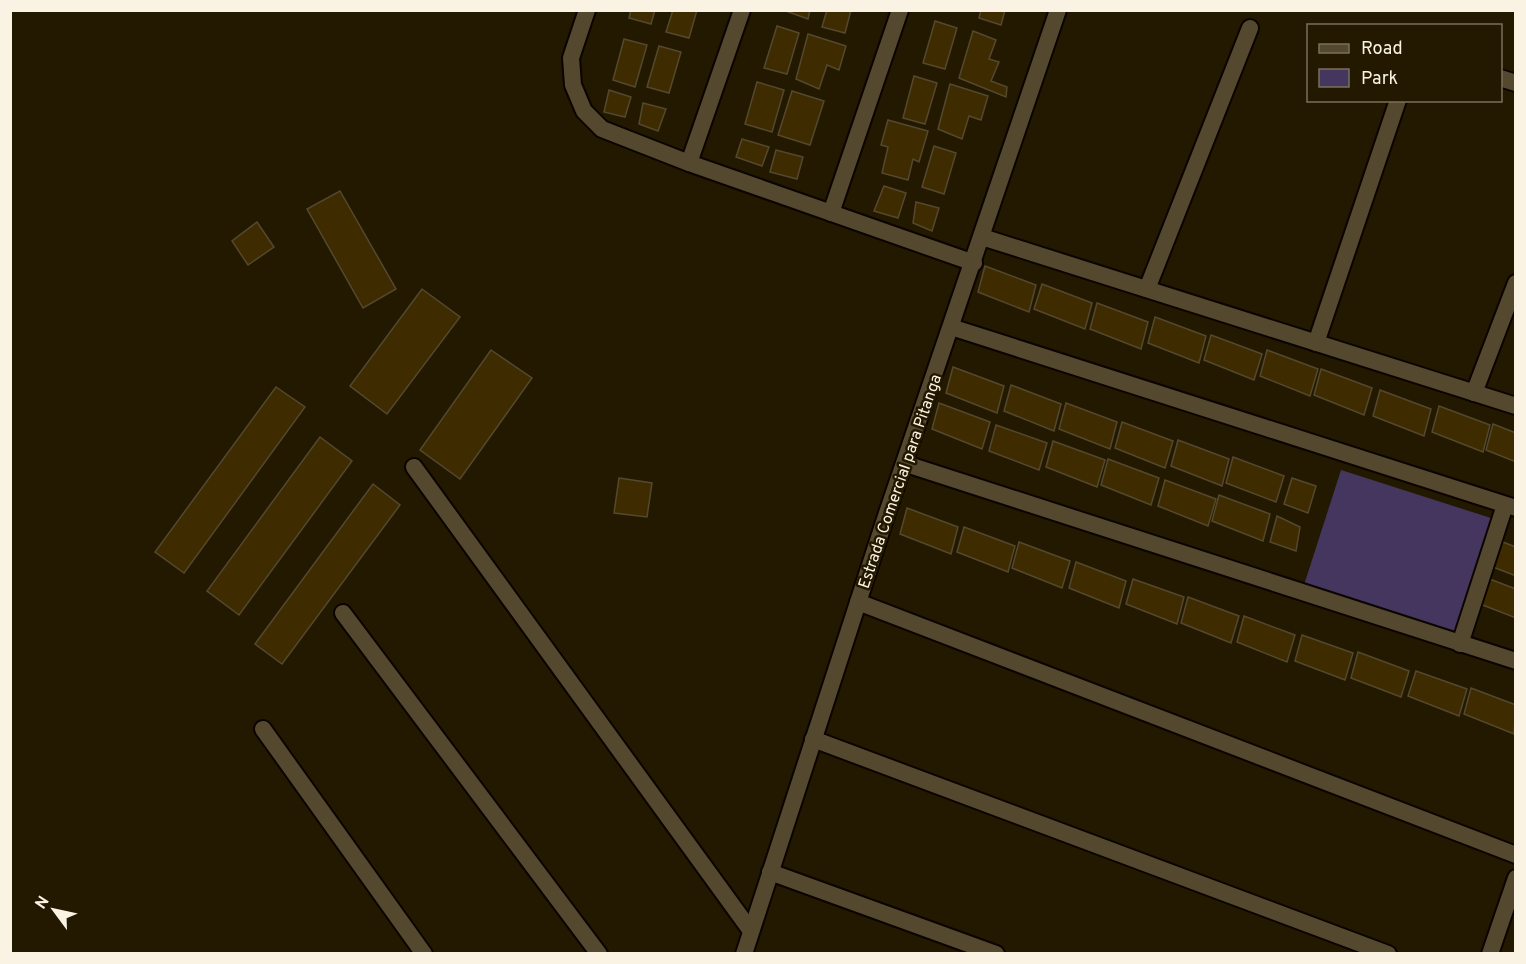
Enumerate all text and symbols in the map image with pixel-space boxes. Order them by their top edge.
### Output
legend [1307,24,1502,102]
text: Road [1361,38,1403,61]
text: Park [1361,68,1398,91]
street label: Estrada Comercial para Pitanga [855,372,947,591]
north arrow [24,880,84,940]
text: N [32,893,55,913]

